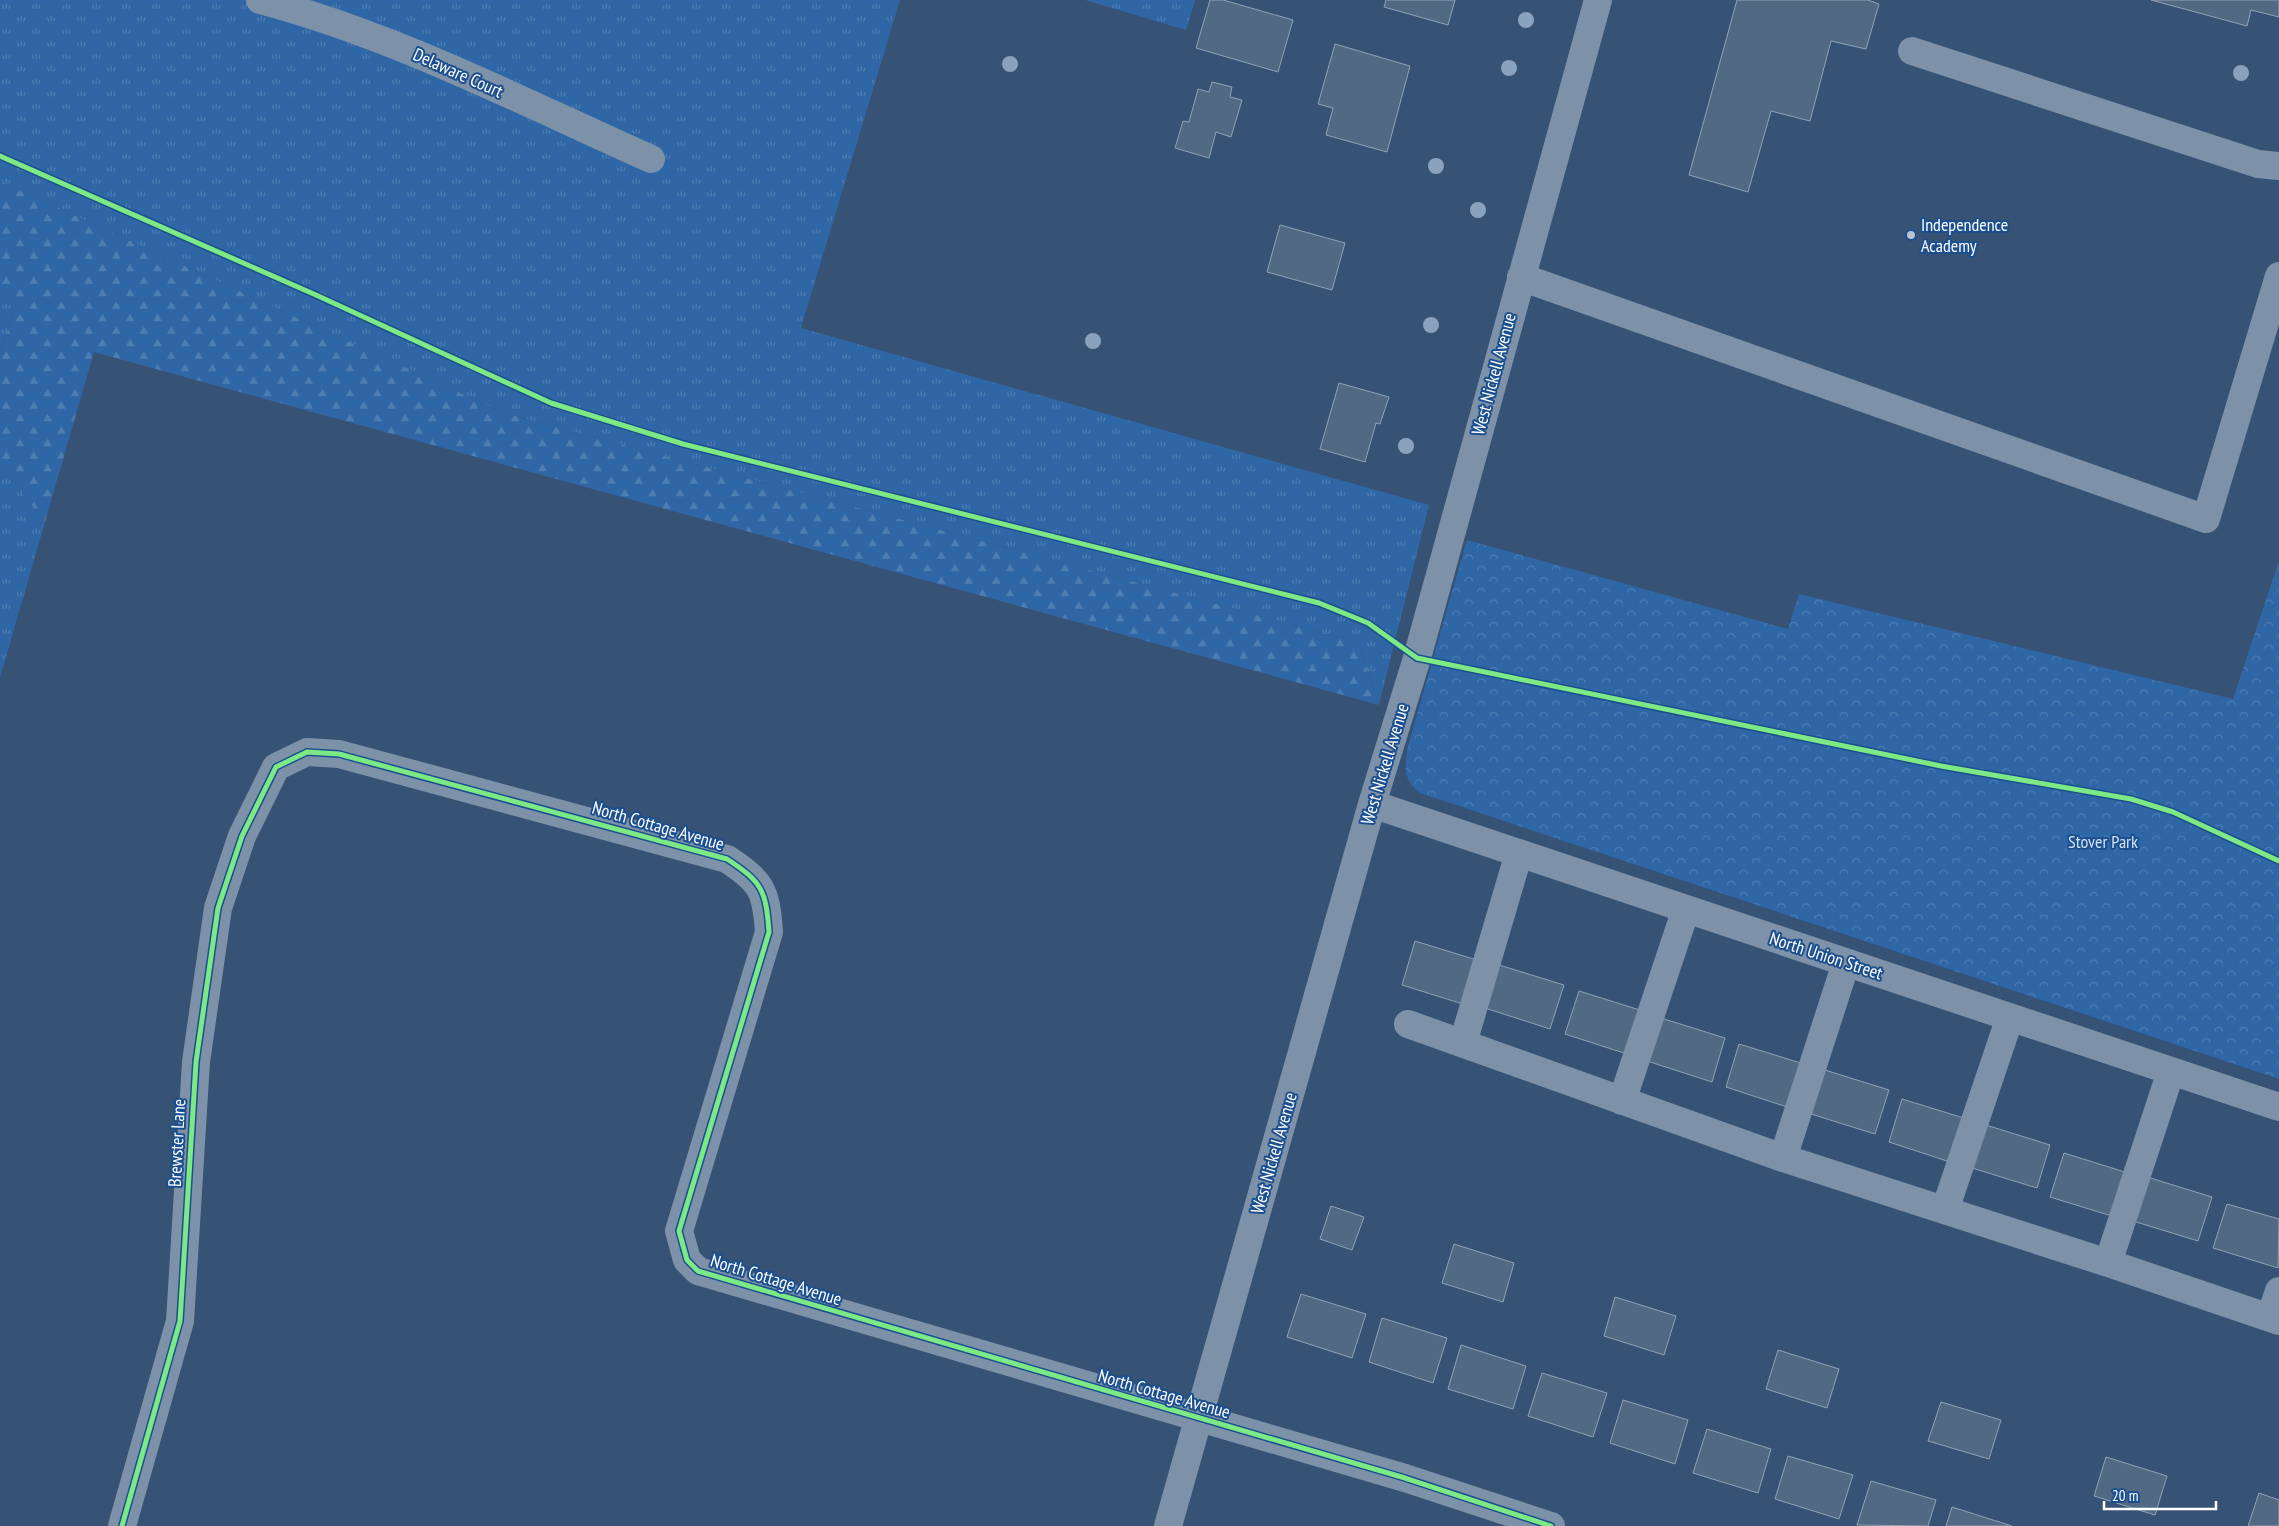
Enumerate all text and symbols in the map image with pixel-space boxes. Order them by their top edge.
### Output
street label: Delaware Court [410,43,507,103]
place label: Independence Academy [1921,213,2008,257]
marker: Independence Academy [1905,229,1917,241]
street label: West Nickell Avenue [1466,310,1521,437]
street label: West Nickell Avenue [1355,701,1414,827]
street label: North Cottage Avenue [590,796,727,855]
park label: Stover Park [2068,830,2138,853]
street label: North Union Street [1767,926,1886,985]
street label: West Nickell Avenue [1245,1090,1302,1216]
street label: Brewster Lane [163,1098,190,1188]
street label: North Cottage Avenue [708,1249,845,1310]
street label: North Cottage Avenue [1096,1364,1233,1423]
scale bar [2104,1478,2216,1510]
text: 20 m [2112,1486,2138,1505]

